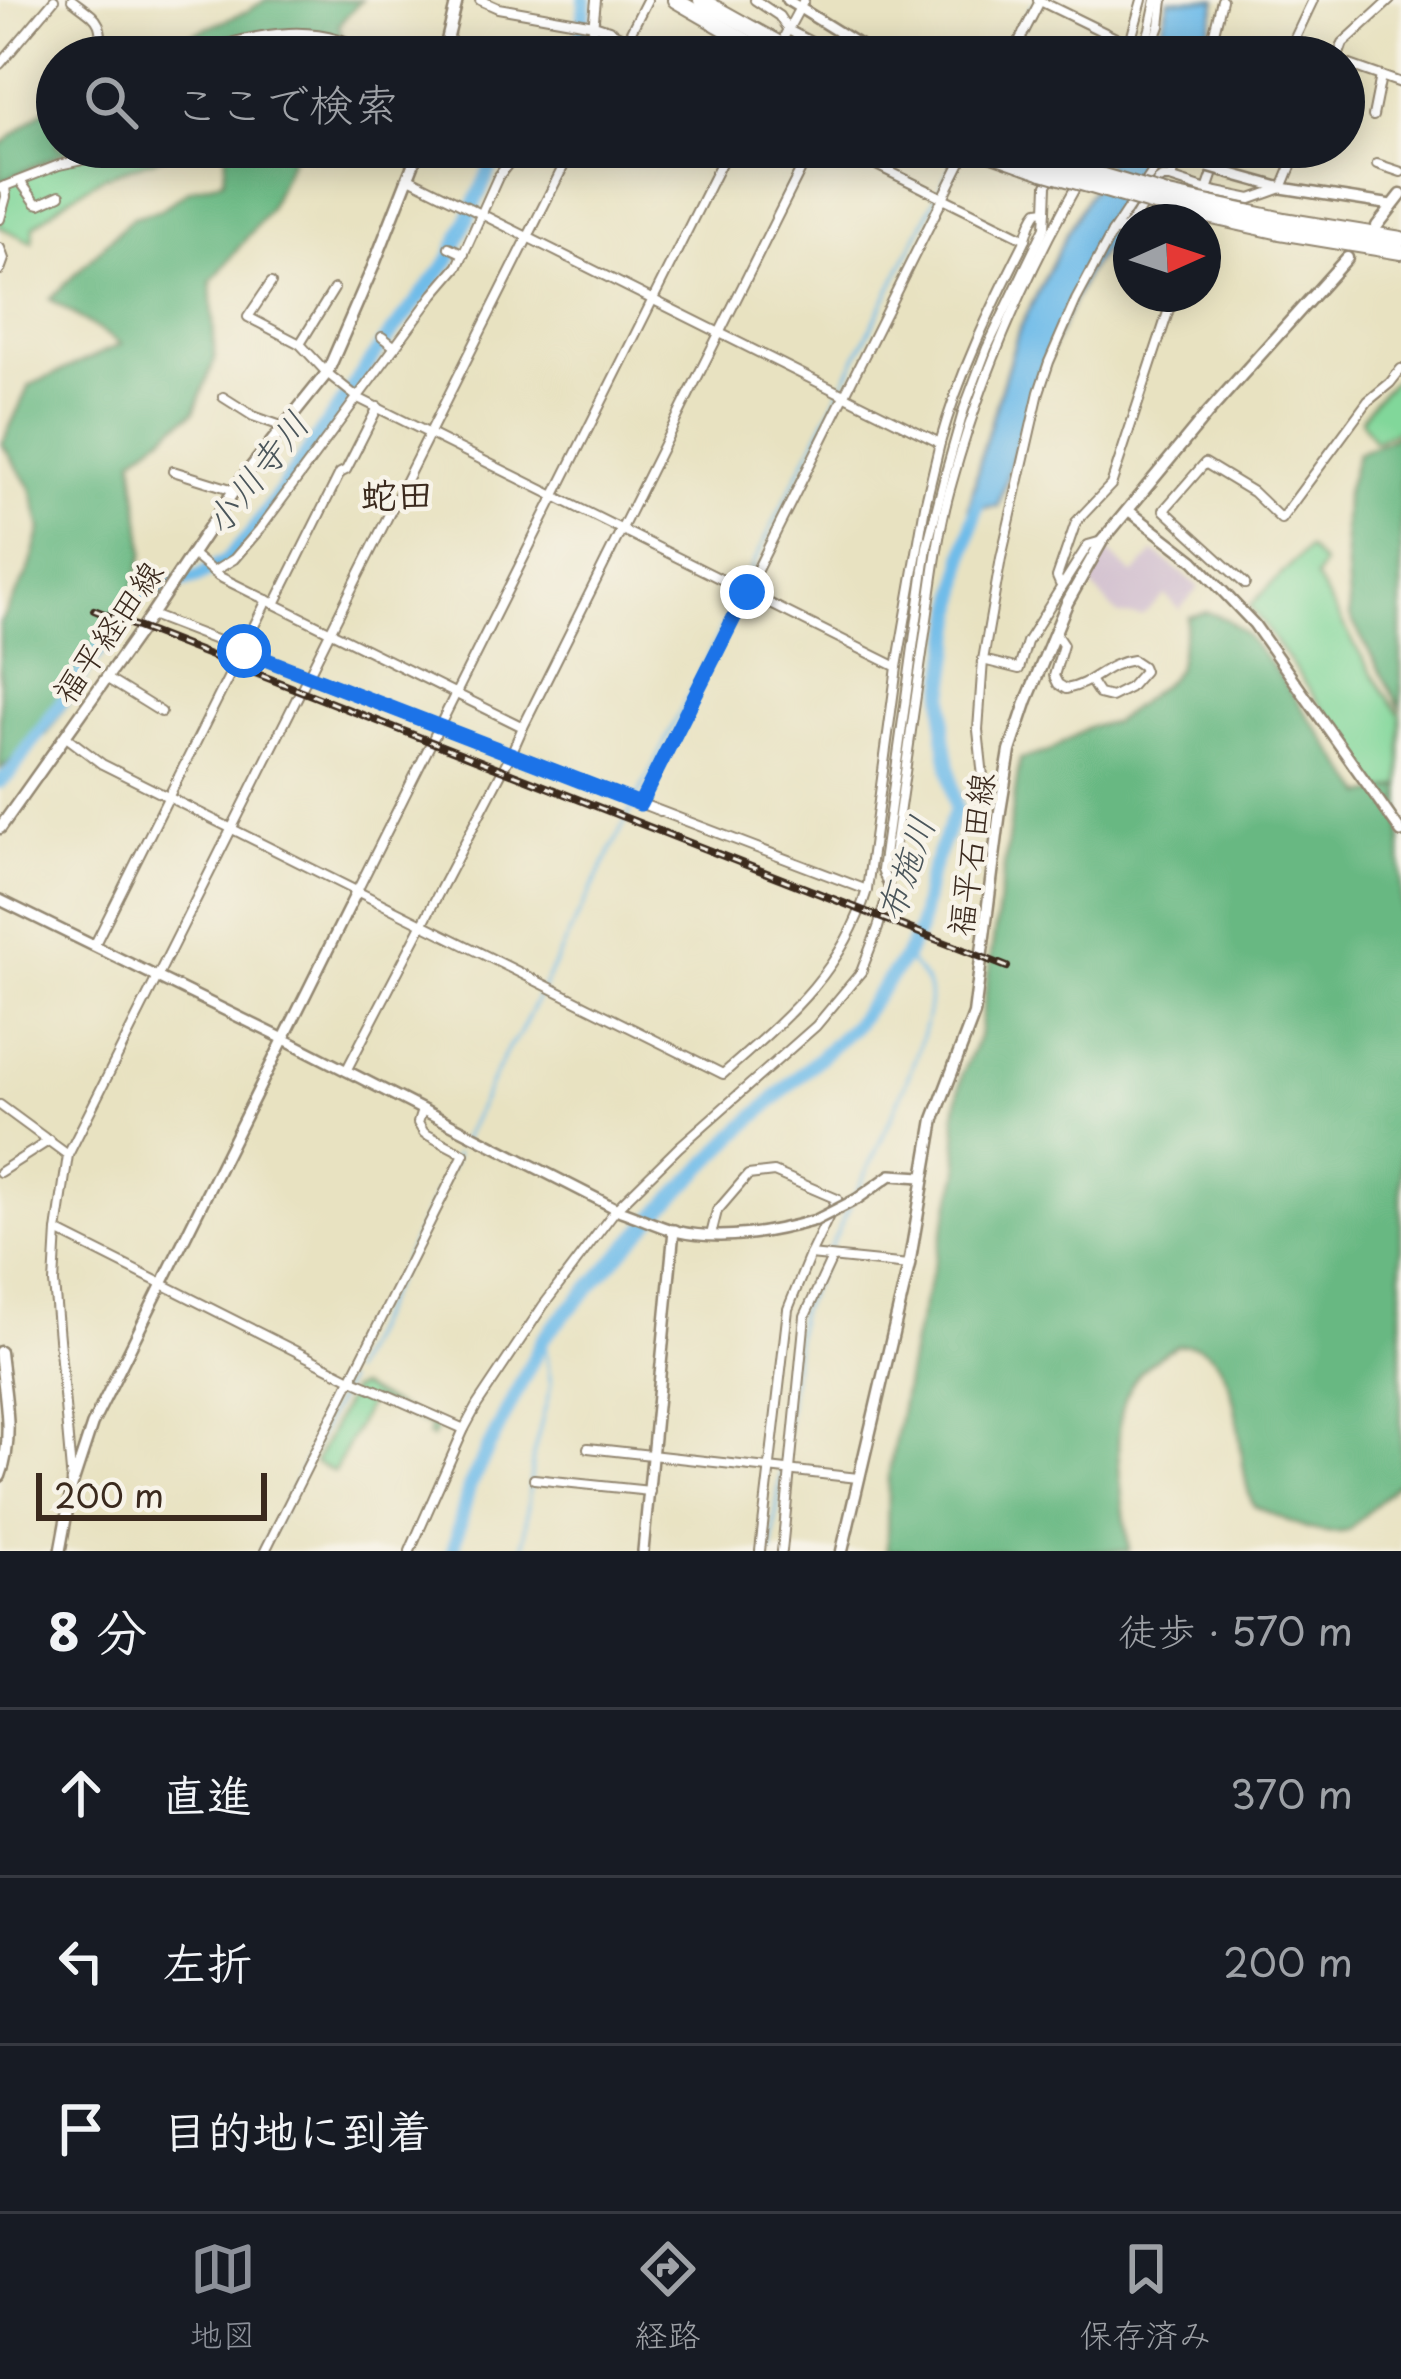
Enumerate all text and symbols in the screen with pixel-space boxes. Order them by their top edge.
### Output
search box [36,36,1365,168]
text: ここで検索 [174,68,399,136]
icon: search [78,69,144,135]
north arrow [1113,204,1221,312]
water label: 小川寺川 [189,399,321,545]
district label: 蛇田 [361,466,433,520]
street label: 福平経田線 [38,549,174,713]
route end [720,565,774,619]
route start [217,624,271,678]
street label: 福平石田線 [933,769,1005,939]
water label: 布施川 [861,808,947,928]
scale bar [36,1467,267,1520]
text: 200 m [54,1469,164,1519]
text: 8 分 [48,1591,147,1668]
text: 徒歩 · 570 m [1118,1600,1353,1659]
text: 直進 [162,1759,252,1827]
icon: ahead [48,1760,114,1826]
text: 370 m [1230,1763,1353,1822]
text: 左折 [162,1927,252,1995]
icon: left [48,1928,114,1994]
text: 200 m [1223,1931,1353,1990]
text: 目的地に到着 [162,2095,432,2163]
icon: arrive [48,2096,114,2162]
tab: 地図 [190,2236,256,2358]
tab: 経路 [635,2236,701,2358]
tab: 保存済み [1080,2236,1212,2358]

